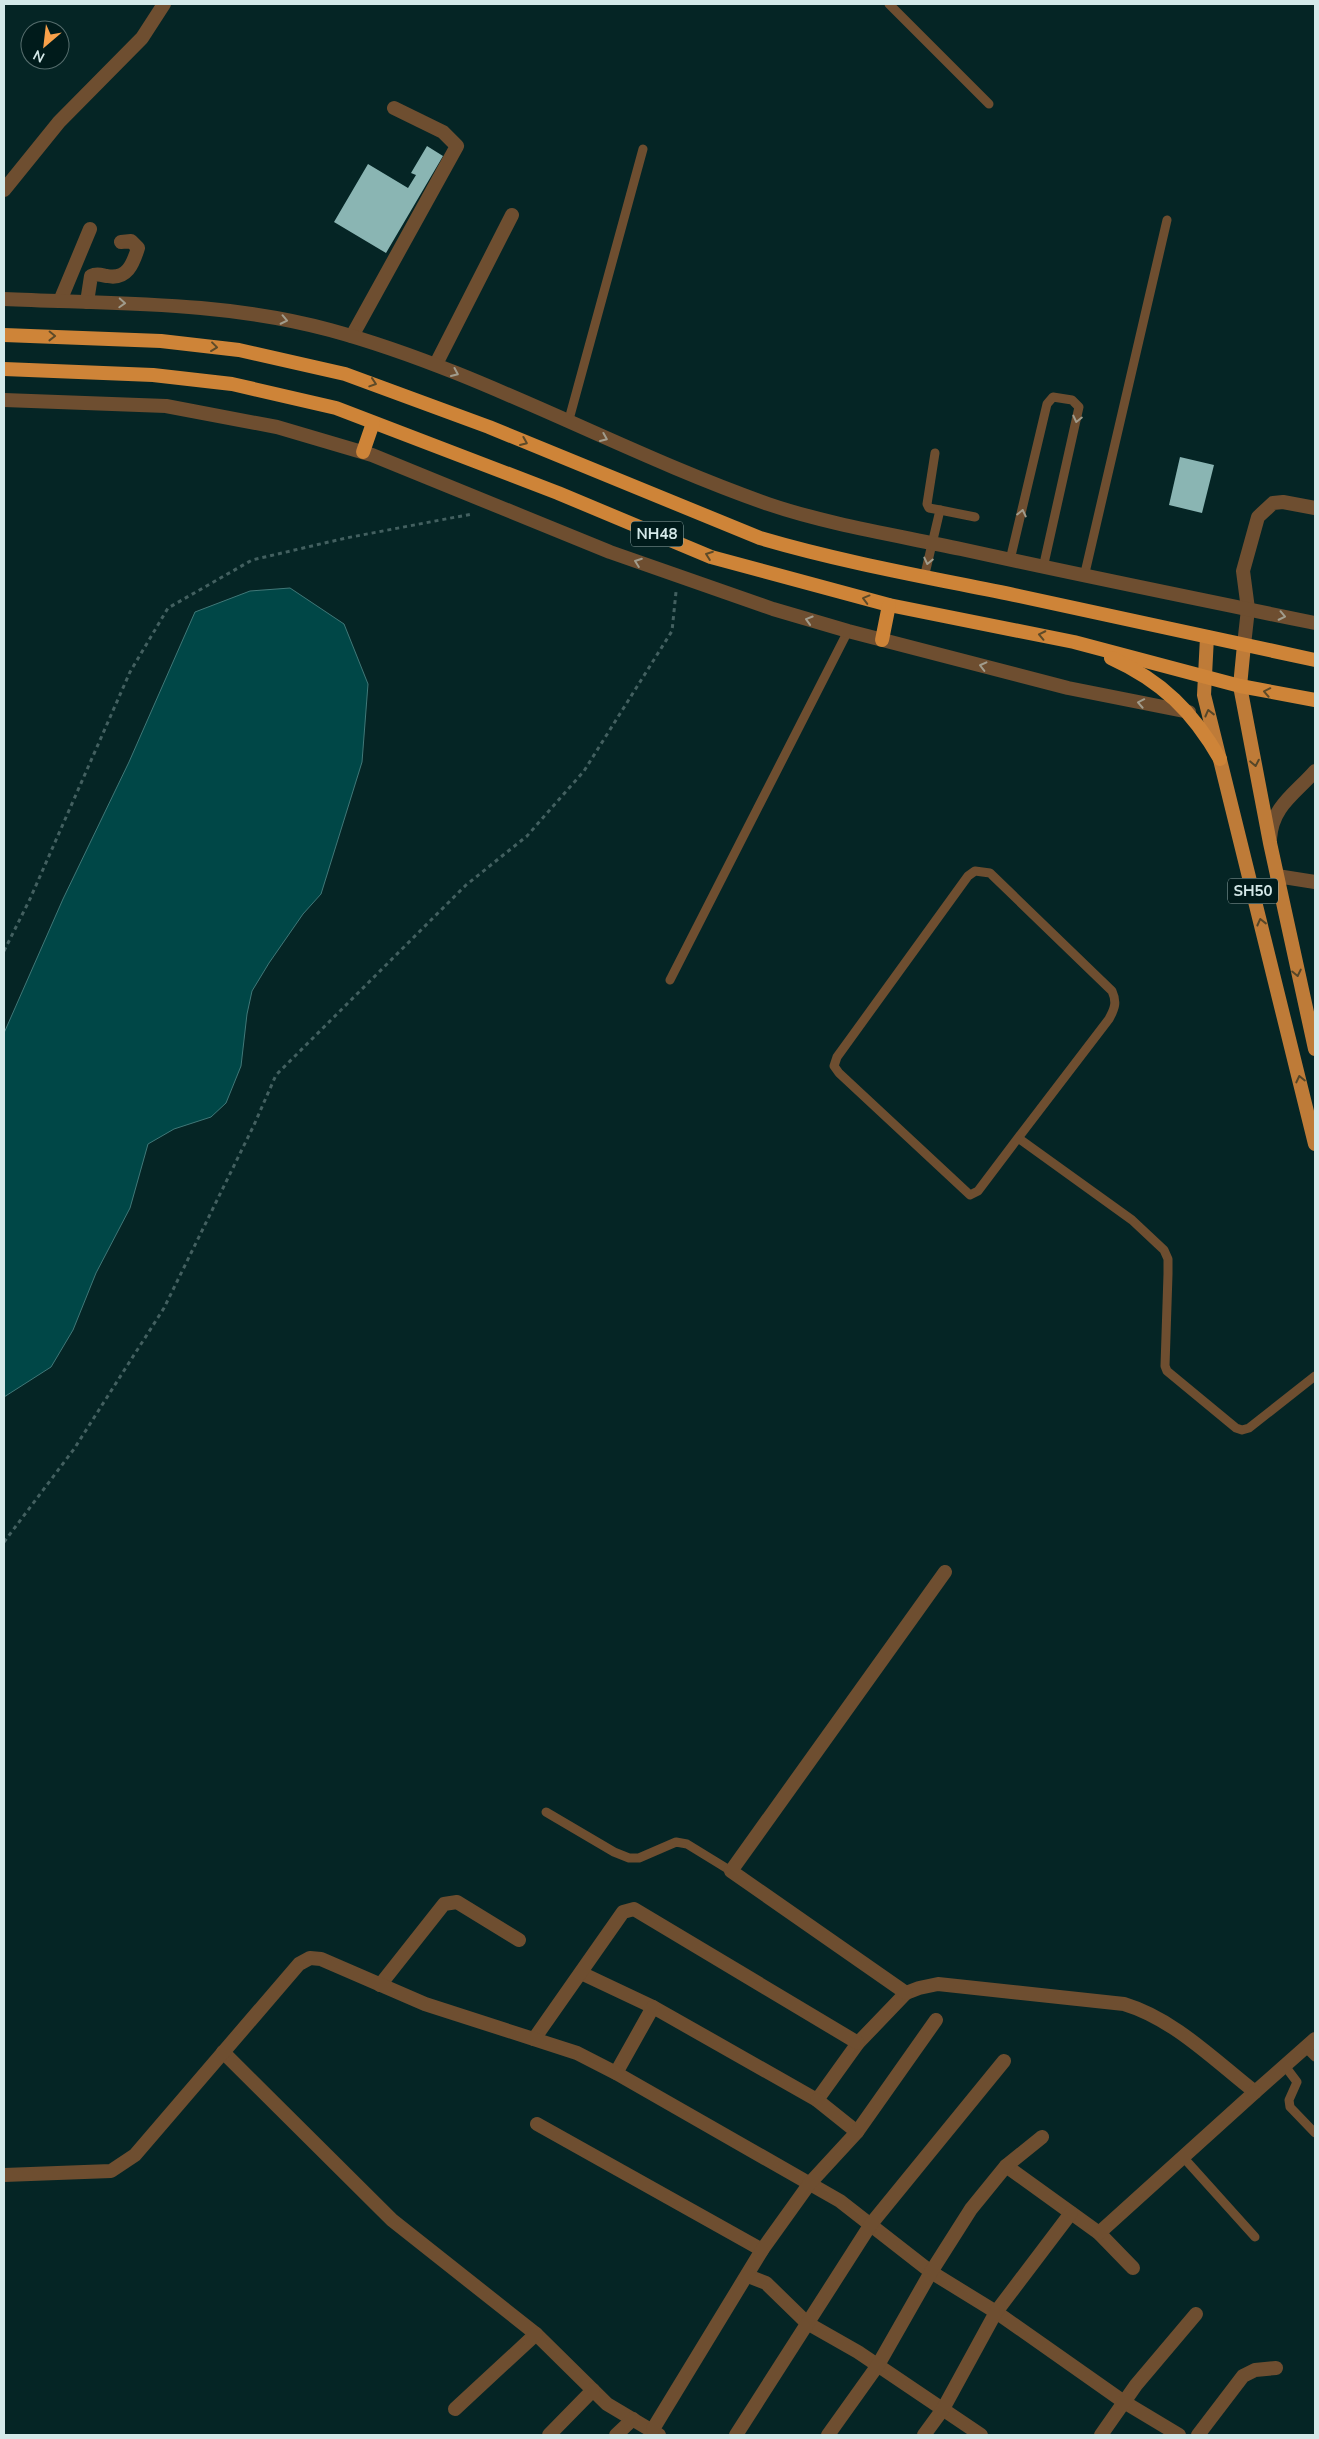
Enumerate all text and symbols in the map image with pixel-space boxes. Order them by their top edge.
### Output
north arrow [20,20,70,70]
text: N [30,45,48,67]
one-way arrow [119,298,127,309]
one-way arrow [279,314,288,325]
one-way arrow [49,331,57,341]
one-way arrow [211,341,219,352]
one-way arrow [450,367,459,377]
one-way arrow [368,377,376,387]
one-way arrow [1072,415,1083,423]
one-way arrow [599,432,608,443]
one-way arrow [519,435,528,446]
one-way arrow [1016,508,1027,517]
road number: NH48 [631,522,683,546]
one-way arrow [705,551,714,561]
one-way arrow [923,556,934,565]
one-way arrow [634,558,643,568]
one-way arrow [862,594,870,604]
one-way arrow [1277,611,1286,621]
one-way arrow [805,615,813,625]
one-way arrow [1037,630,1046,641]
one-way arrow [978,661,987,672]
one-way arrow [1263,687,1272,697]
one-way arrow [1136,698,1145,709]
one-way arrow [1204,710,1214,718]
one-way arrow [1249,758,1259,767]
road number: SH50 [1228,878,1278,904]
one-way arrow [1256,917,1267,926]
one-way arrow [1291,969,1302,978]
one-way arrow [1295,1075,1306,1084]

